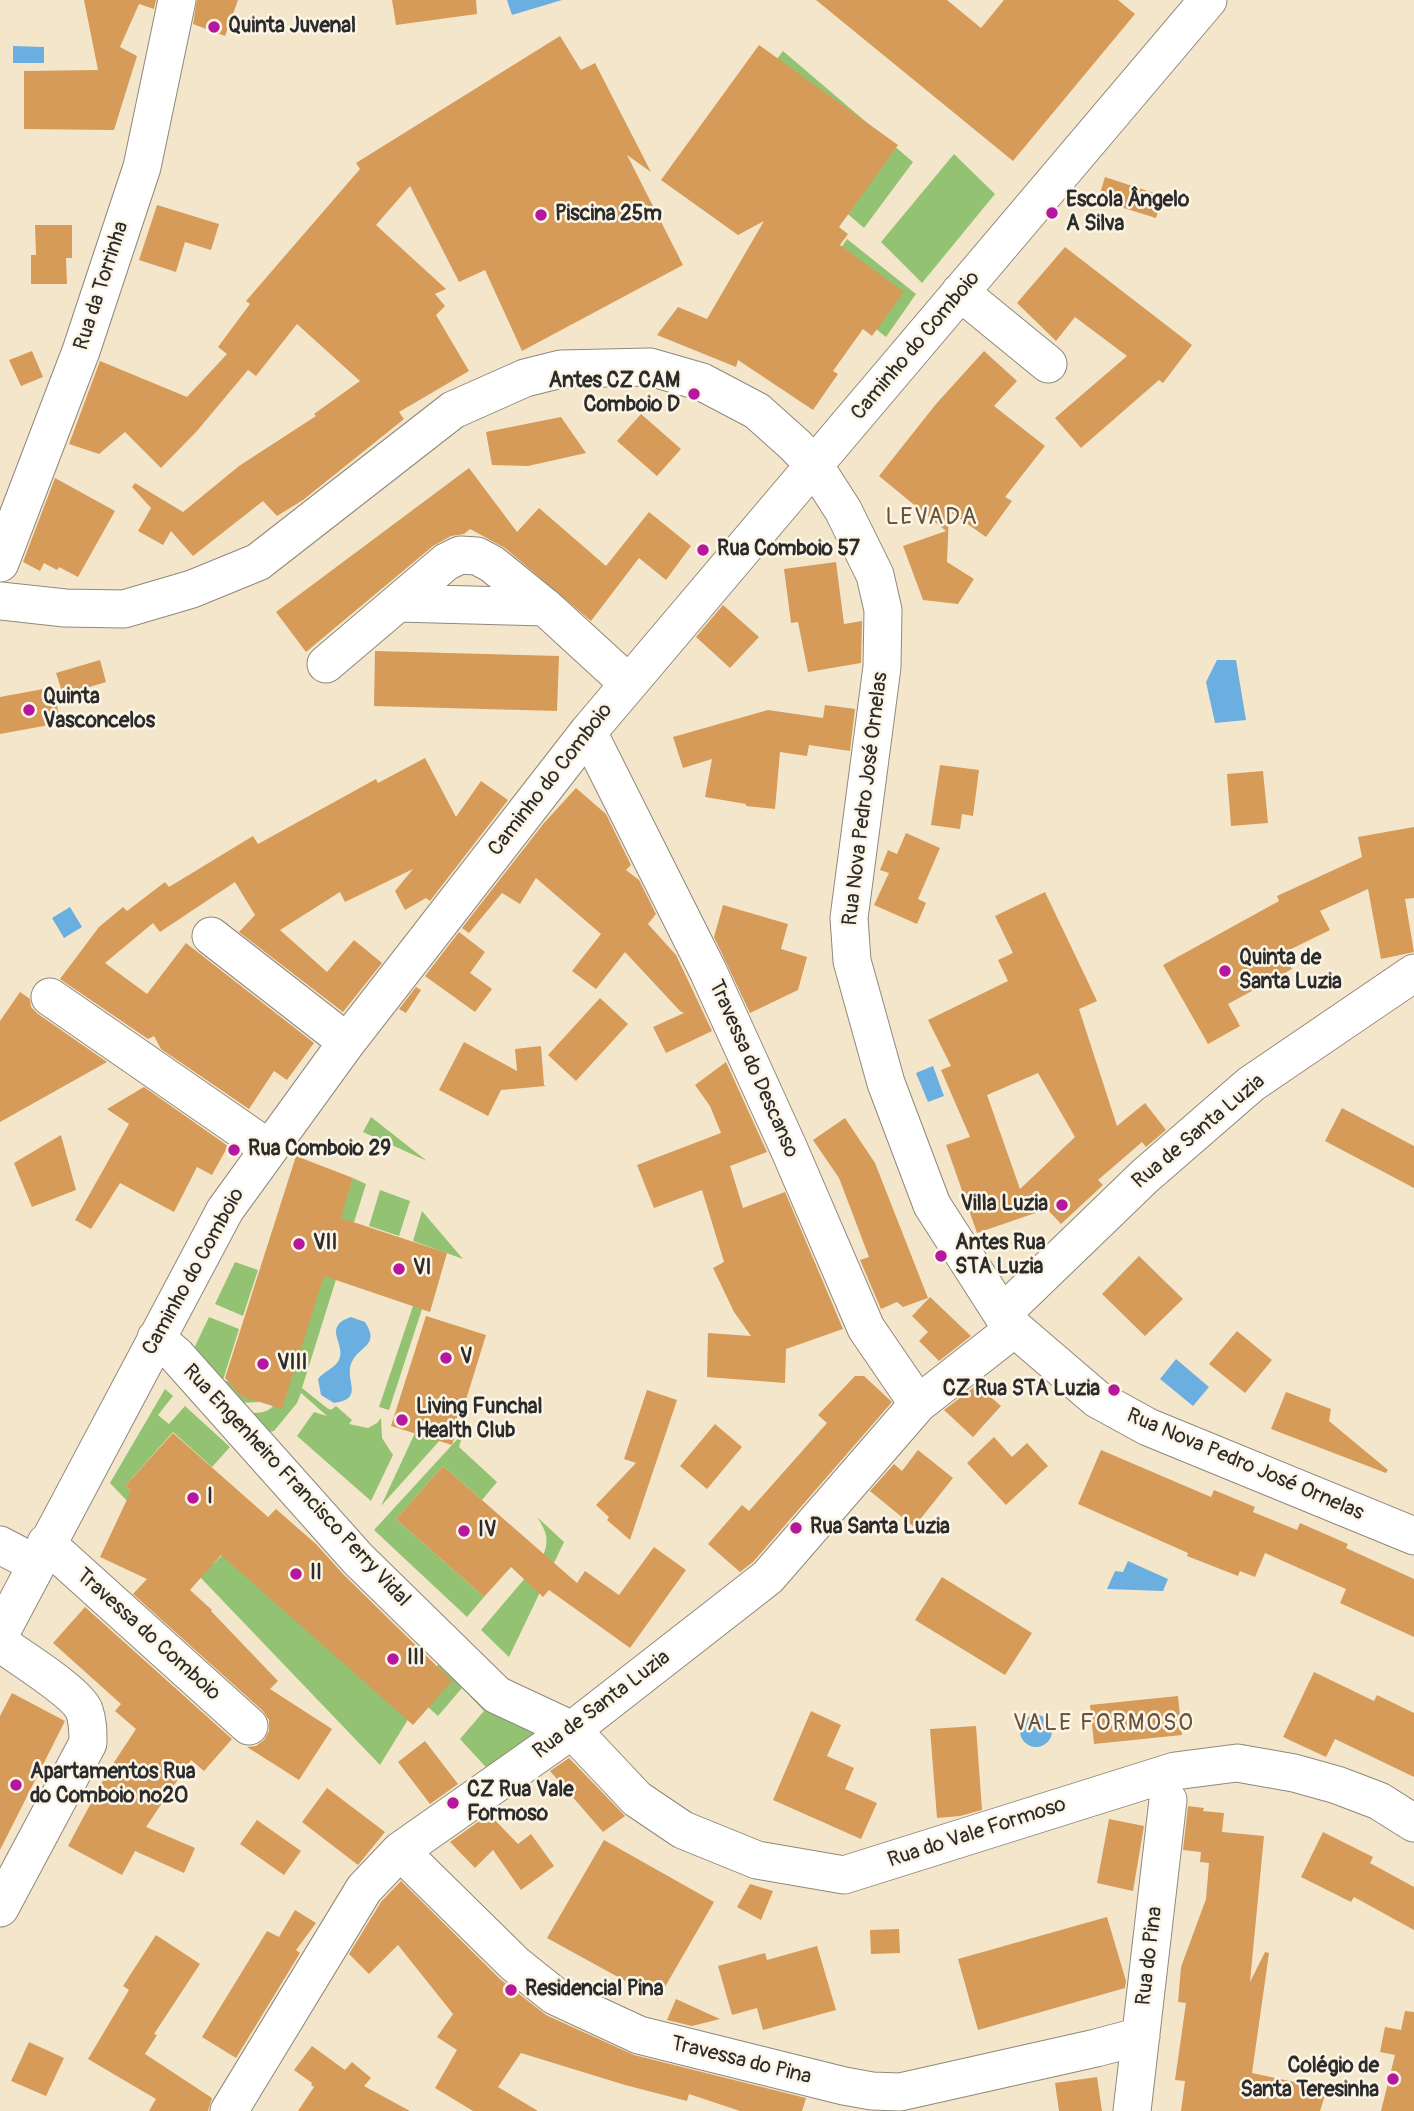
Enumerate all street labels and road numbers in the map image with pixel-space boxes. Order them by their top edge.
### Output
street label: Rua da Torrinha [69,219,135,353]
street label: Caminho do Comboio [846,266,986,426]
street label: Rua Nova Pedro José Ornelas [838,671,894,927]
street label: Caminho do Comboio [483,699,619,861]
street label: Travessa do Descanso [702,976,804,1162]
street label: Rua de Santa Luzia [1128,1069,1270,1195]
street label: Caminho do Comboio [138,1184,250,1360]
street label: Rua Engenheiro Francisco Perry Vidal [177,1360,415,1612]
street label: Rua Nova Pedro José Ornelas [1123,1404,1367,1526]
street label: Travessa do Comboio [71,1563,225,1707]
street label: Rua de Santa Luzia [528,1645,676,1765]
street label: Rua do Vale Formoso [885,1792,1069,1874]
street label: Rua do Pina [1131,1905,1169,2007]
street label: Travessa do Pina [668,2031,814,2091]

